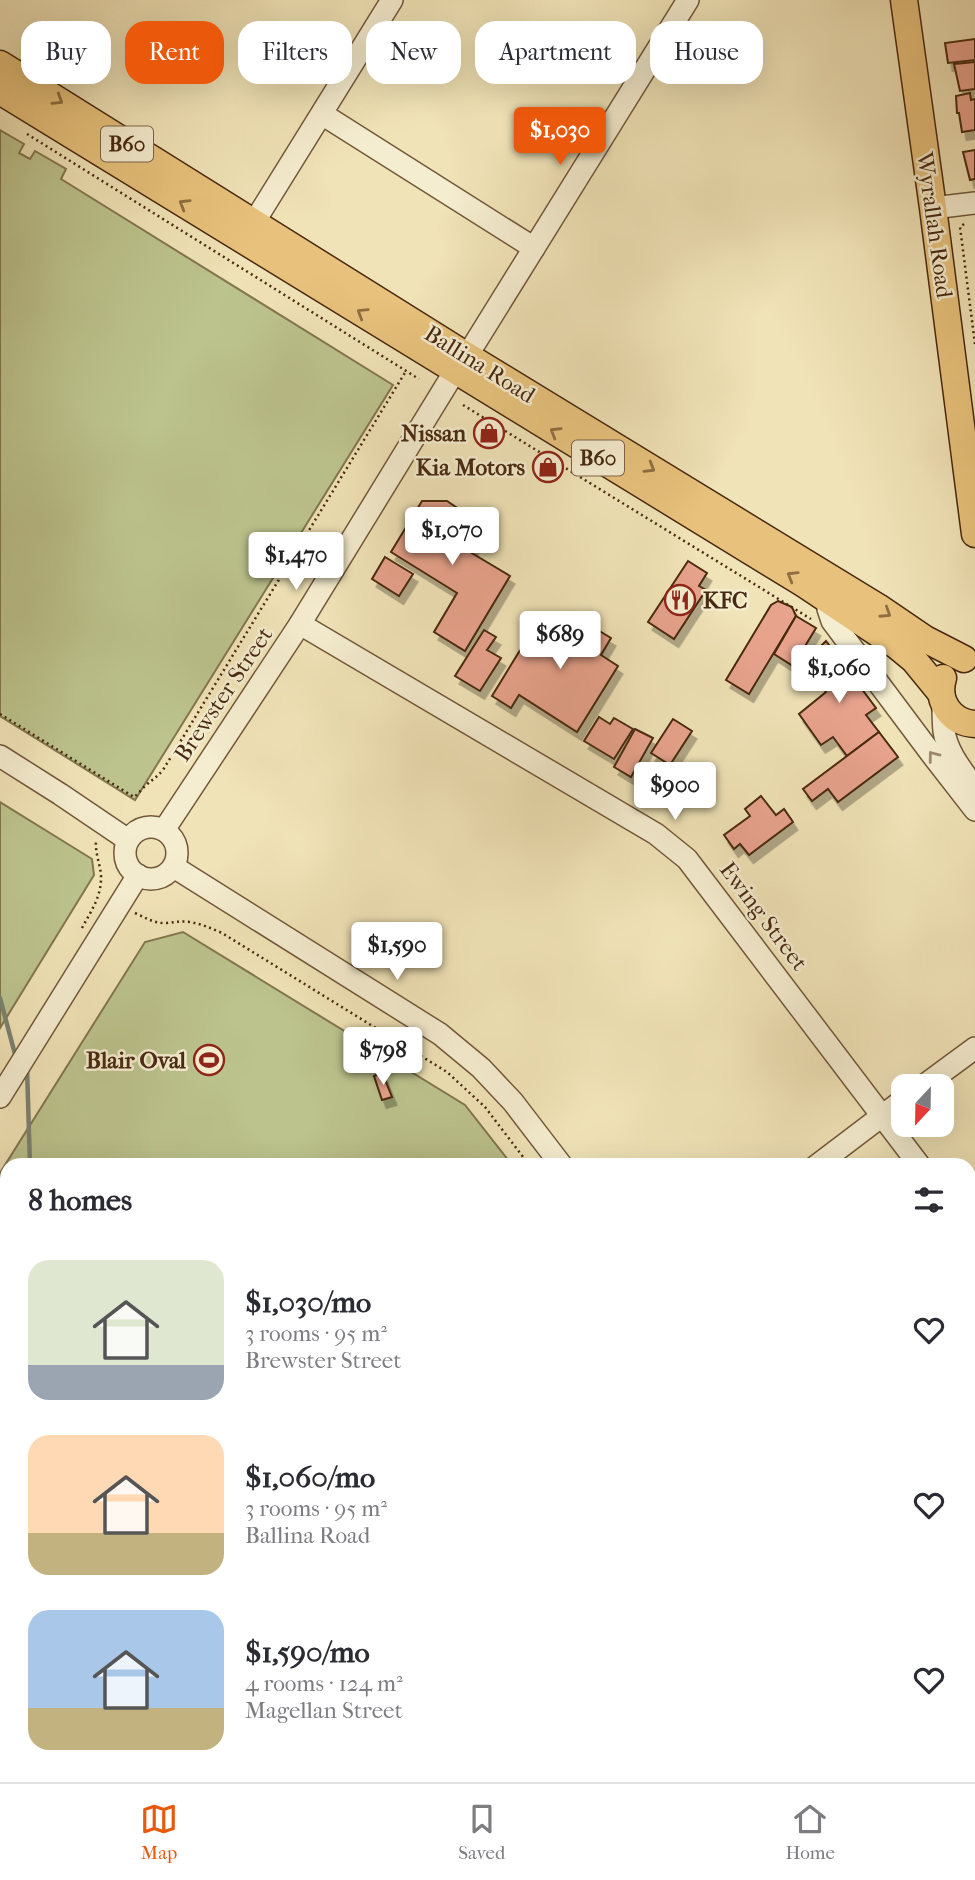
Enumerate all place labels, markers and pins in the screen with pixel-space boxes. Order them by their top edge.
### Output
pin: $1,030 [503,108,617,167]
shop icon: Nissan [472,416,506,450]
place label: Nissan [401,420,467,447]
shop icon: Kia Motors [531,450,565,484]
place label: Kia Motors [416,454,526,481]
pin: $1,070 [395,508,509,567]
pin: $1,470 [239,532,353,592]
restaurant icon: KFC [663,583,697,617]
place label: KFC [703,587,748,614]
pin: $689 [519,612,601,671]
pin: $1,060 [782,646,896,705]
pin: $900 [634,762,716,822]
pin: $1,590 [340,922,454,982]
pin: $798 [342,1028,424,1087]
sports icon: Blair Oval [192,1043,226,1077]
place label: Blair Oval [86,1047,187,1074]

